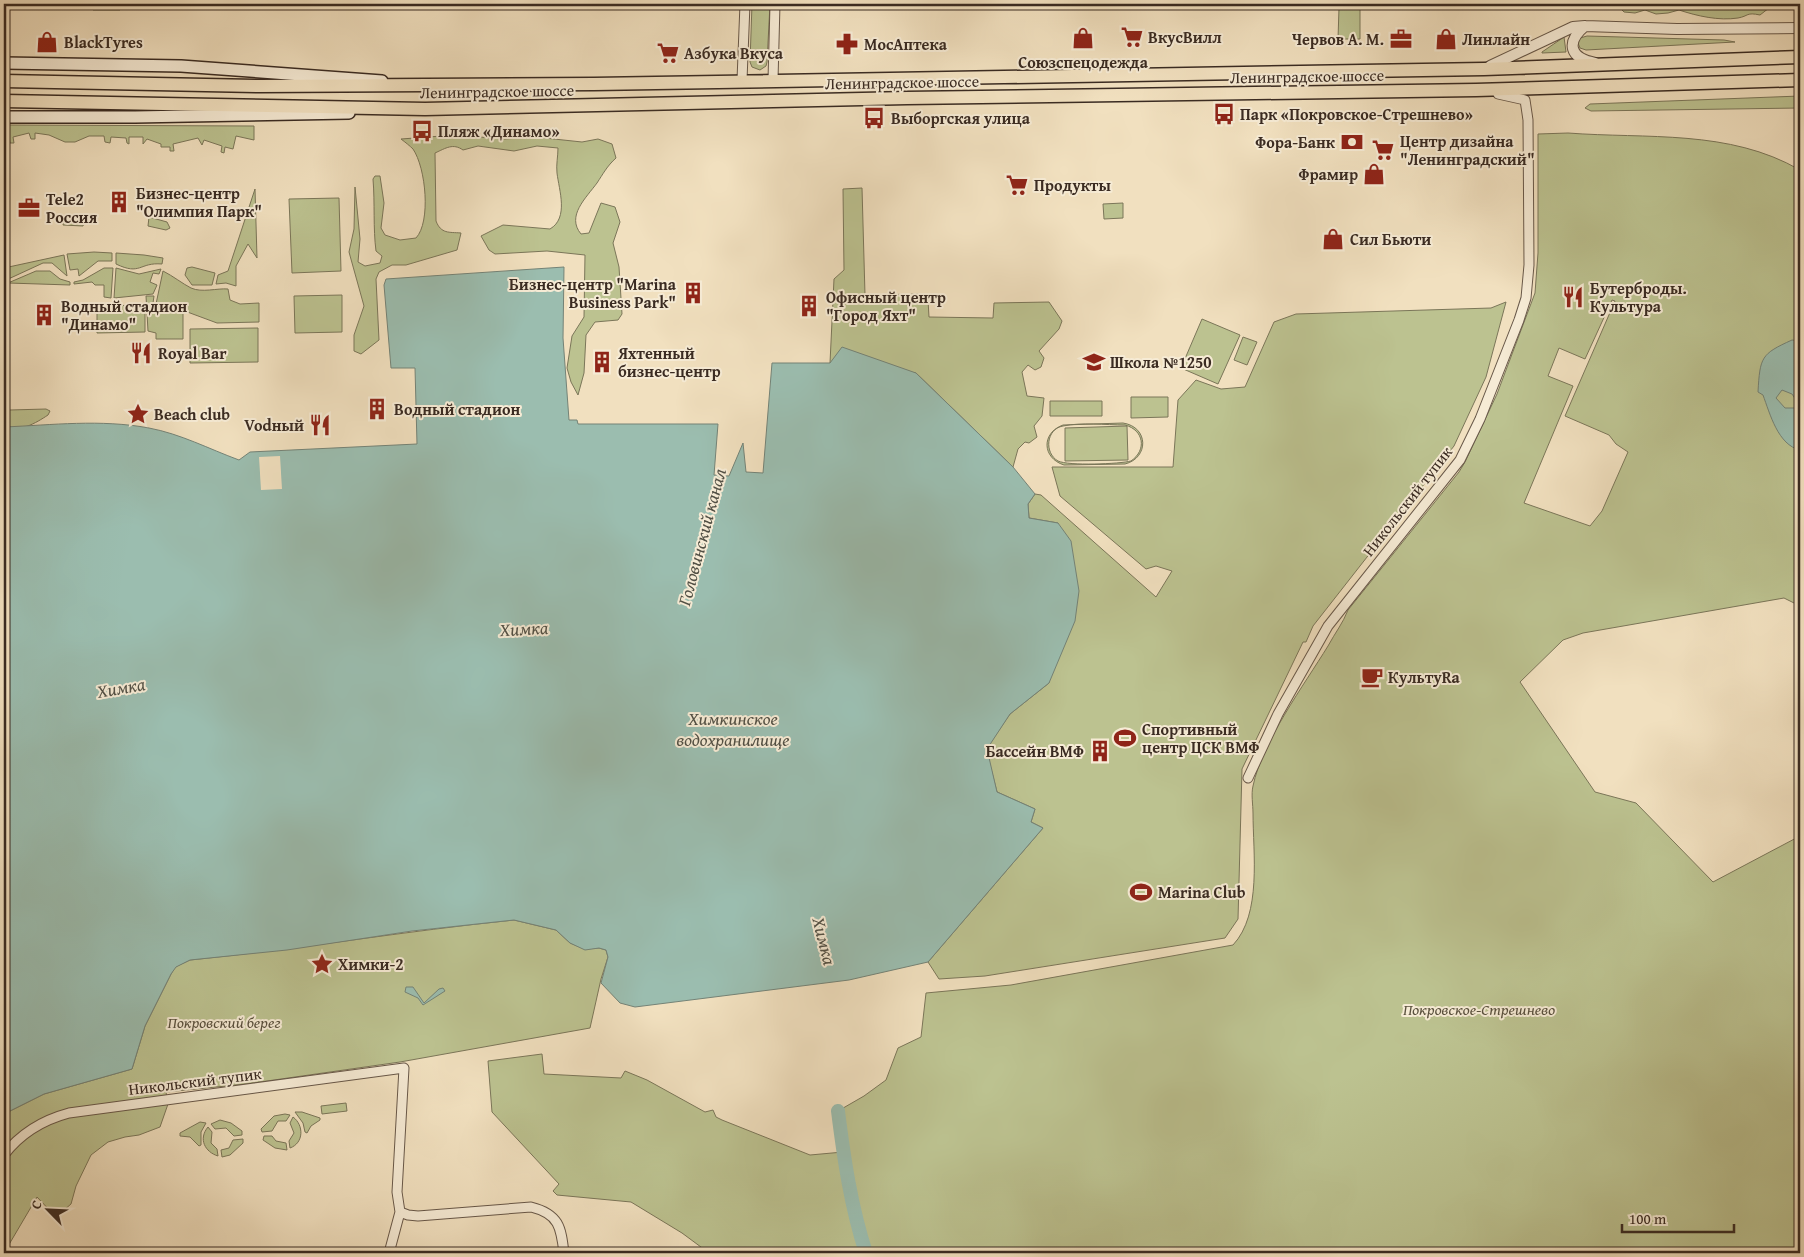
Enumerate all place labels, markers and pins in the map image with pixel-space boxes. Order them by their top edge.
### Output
supermarket icon: ВкусВилл [1119,24,1145,50]
shop icon: Союзспецодежда [1070,25,1096,51]
place label: ВкусВилл [1148,25,1222,49]
office icon: Червов А. М. [1388,26,1414,52]
shop icon: Линлайн [1433,26,1459,52]
place label: Червов А. М. [1292,27,1384,51]
place label: Линлайн [1462,27,1530,51]
shop icon: BlackTyres [34,29,60,55]
place label: BlackTyres [64,30,143,54]
pharmacy icon: МосАптека [834,31,860,57]
place label: МосАптека [864,32,948,56]
supermarket icon: Азбука Вкуса [655,40,681,66]
place label: Азбука Вкуса [684,41,784,65]
place label: Союзспецодежда [1018,50,1149,74]
bus stop icon: Парк «Покровское-Стрешнево» [1211,101,1237,127]
place label: Парк «Покровское-Стрешнево» [1240,102,1473,126]
bus stop icon: Выборгская улица [861,105,887,131]
place label: Выборгская улица [891,106,1031,130]
bus stop icon: Пляж «Динамо» [409,118,435,144]
place label: Пляж «Динамо» [438,119,560,143]
bank icon: Фора-Банк [1339,129,1365,155]
place label: Центр дизайна "Ленинградский" [1400,129,1535,171]
place label: Фора-Банк [1255,130,1336,154]
supermarket icon: Центр дизайна "Ленинградский" [1370,137,1396,163]
shop icon: Фрамир [1361,161,1387,187]
place label: Фрамир [1299,162,1358,186]
supermarket icon: Продукты [1004,172,1030,198]
place label: Продукты [1034,173,1111,197]
place label: Бизнес-центр "Олимпия Парк" [136,181,262,223]
place label: Tele2 Россия [46,187,98,229]
building icon: Бизнес-центр "Олимпия Парк" [106,189,132,215]
office icon: Tele2 Россия [16,195,42,221]
shop icon: Сил Бьюти [1320,226,1346,252]
place label: Сил Бьюти [1350,227,1431,251]
place label: Бизнес-центр "Marina Business Park" [509,272,677,314]
place label: Бутерброды. Культура [1590,276,1687,318]
building icon: Бизнес-центр "Marina Business Park" [680,280,706,306]
restaurant icon: Бутерброды. Культура [1560,284,1586,310]
place label: Офисный центр "Город Яхт" [826,285,946,327]
building icon: Офисный центр "Город Яхт" [796,293,822,319]
place label: Водный стадион "Динамо" [61,294,187,336]
building icon: Водный стадион "Динамо" [31,302,57,328]
restaurant icon: Royal Bar [128,340,154,366]
place label: Royal Bar [158,341,227,365]
place label: Яхтенный бизнес-центр [617,341,721,383]
building icon: Яхтенный бизнес-центр [589,349,615,375]
school or university icon: Школа №1250 [1081,349,1107,375]
place label: Школа №1250 [1110,350,1212,374]
building icon: Водный стадион [364,396,390,422]
place label: Водный стадион [394,397,520,421]
place icon: Beach club [125,401,151,427]
place label: Beach club [154,402,230,426]
restaurant icon: Vodный [307,412,333,438]
place label: Vodный [244,413,304,437]
cafe icon: КультуRа [1359,664,1385,690]
place label: КультуRа [1388,665,1461,689]
place label: Спортивный центр ЦСК ВМФ [1142,717,1260,759]
sports icon: Спортивный центр ЦСК ВМФ [1112,725,1138,751]
building icon: Бассейн ВМФ [1087,738,1113,764]
place label: Бассейн ВМФ [986,739,1084,763]
sports icon: Marina Club [1128,879,1154,905]
place label: Marina Club [1158,880,1246,904]
place icon: Химки-2 [309,951,335,977]
place label: Химки-2 [338,952,404,976]

